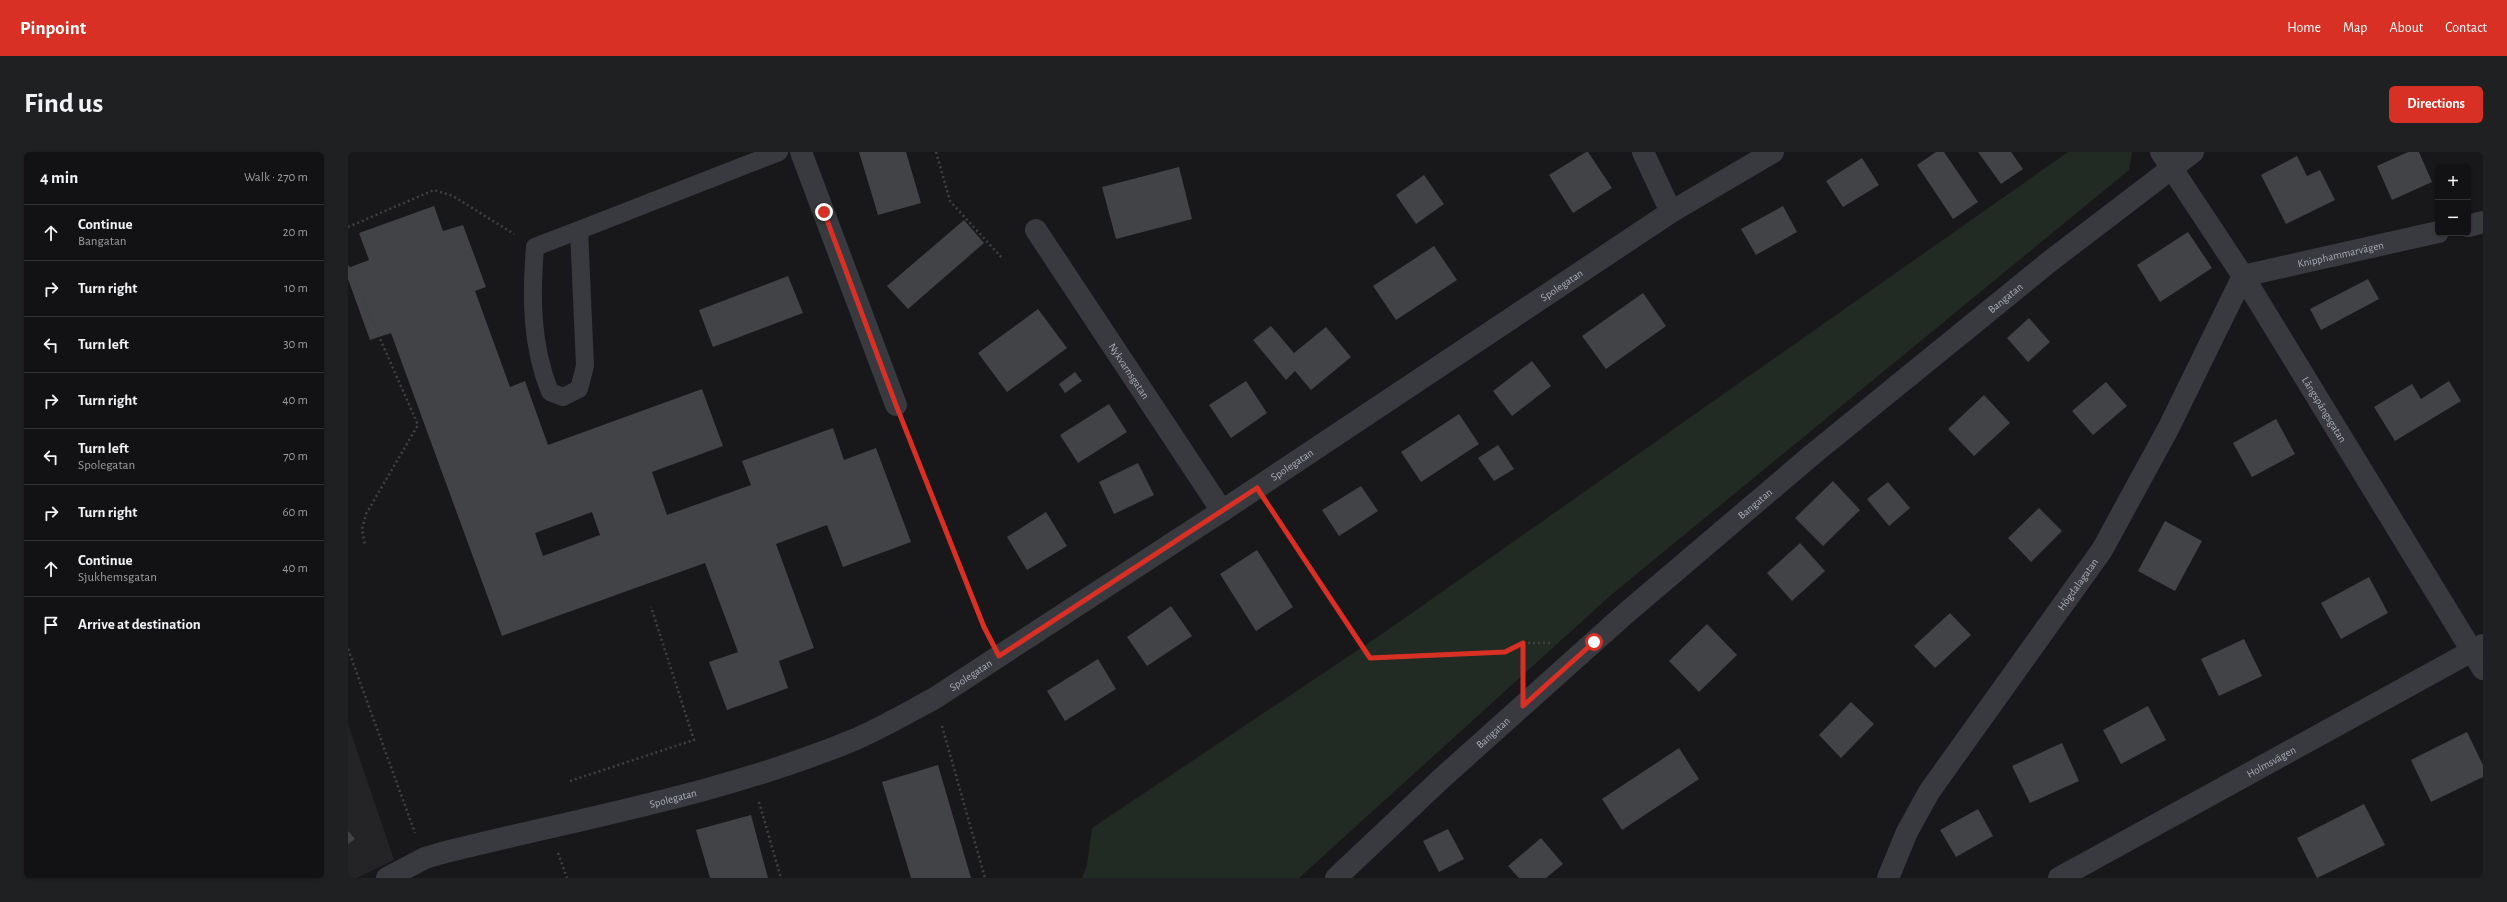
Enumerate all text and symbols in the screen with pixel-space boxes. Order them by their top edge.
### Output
text: Pinpoint [20,19,86,38]
text: Home [2287,21,2321,35]
text: Map [2343,21,2367,35]
text: About [2389,21,2423,35]
text: Contact [2445,21,2487,35]
button: Directions [2389,86,2483,123]
text: Find us [24,90,103,118]
map controls [2435,164,2471,236]
button: + [2435,164,2471,200]
text: 4 min [40,169,78,186]
text: Walk · 270 m [244,171,308,184]
button: − [2435,200,2471,236]
route end [815,203,833,221]
text: Continue [78,217,133,232]
icon: ahead [40,222,62,244]
text: 20 m [283,226,308,239]
text: Bangatan [78,235,126,248]
street label: Knipphammarvägen [2296,239,2385,269]
street label: Spolegatan [1538,267,1585,303]
icon: right [40,278,62,300]
street label: Bangatan [1986,280,2025,315]
text: Turn right [78,281,137,296]
text: 10 m [284,282,308,295]
icon: left [40,334,62,356]
text: Turn left [78,337,129,352]
text: 30 m [283,338,308,351]
street label: Nykvarnsgatan [1107,341,1152,401]
street label: Långspångsgatan [2300,375,2349,444]
icon: right [40,390,62,412]
text: Turn right [78,393,137,408]
text: 40 m [282,394,308,407]
text: Turn left [78,441,129,456]
icon: left [40,446,62,468]
street label: Spolegatan [1269,447,1315,483]
text: 70 m [283,450,308,463]
text: Spolegatan [78,459,135,472]
street label: Bangatan [1736,486,1774,521]
icon: right [40,502,62,524]
text: Turn right [78,505,137,520]
text: 60 m [282,506,308,519]
text: Continue [78,553,133,568]
street label: Högdalagatan [2055,556,2100,612]
icon: ahead [40,558,62,580]
text: 40 m [282,562,308,575]
text: Sjukhemsgatan [78,571,157,584]
icon: arrive [40,614,62,636]
text: Arrive at destination [78,617,201,632]
route start [1585,633,1603,651]
street label: Spolegatan [947,657,994,693]
street label: Bangatan [1474,715,1512,750]
street label: Holmsvägen [2245,744,2297,779]
street label: Spolegatan [648,787,698,809]

